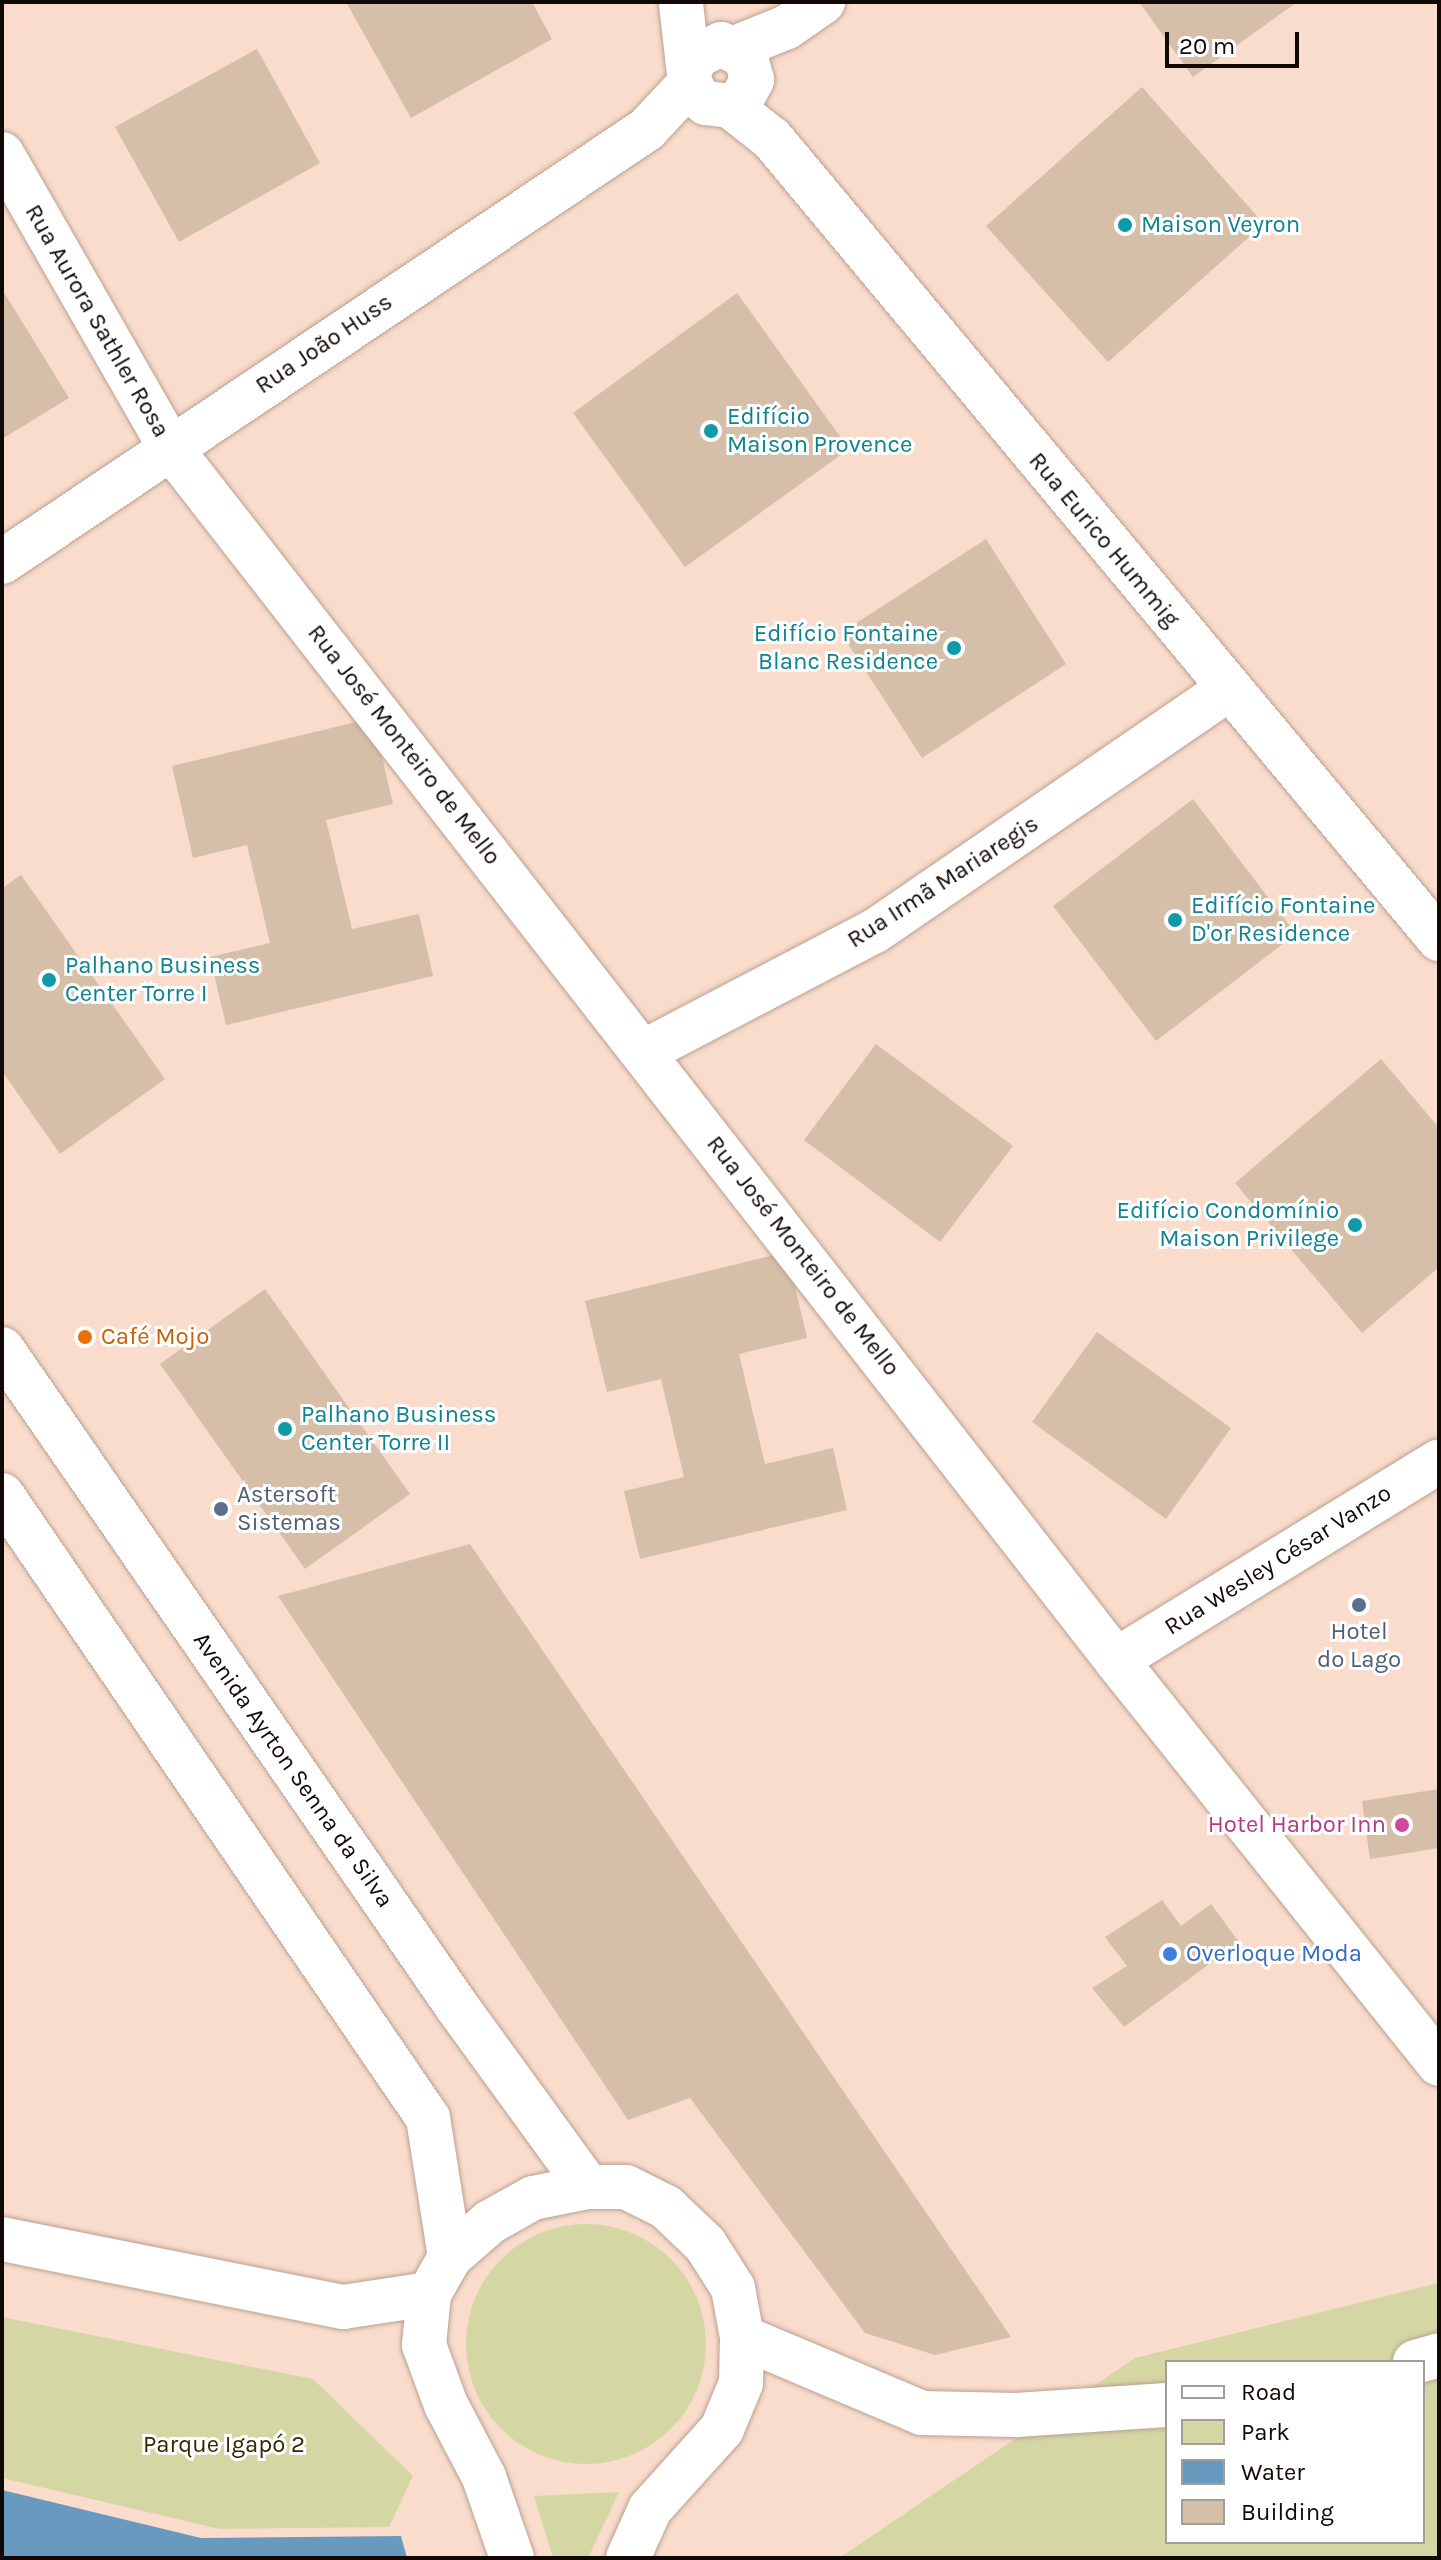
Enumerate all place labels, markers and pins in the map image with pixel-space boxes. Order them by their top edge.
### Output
place label: Maison Veyron [1141,211,1300,239]
marker: Maison Veyron [1116,216,1134,234]
place label: Edifício Maison Provence [727,403,912,459]
marker: Edifício Maison Provence [702,422,720,440]
place label: Edifício Fontaine Blanc Residence [754,620,938,676]
marker: Edifício Fontaine Blanc Residence [945,639,963,657]
place label: Edifício Fontaine D'or Residence [1191,892,1375,948]
marker: Edifício Fontaine D'or Residence [1166,911,1184,929]
place label: Palhano Business Center Torre I [65,952,260,1008]
marker: Palhano Business Center Torre I [40,971,58,989]
place label: Edifício Condomínio Maison Privilege [1116,1197,1339,1253]
marker: Edifício Condomínio Maison Privilege [1346,1216,1364,1234]
place label: Café Mojo [101,1323,209,1351]
marker: Café Mojo [76,1328,94,1346]
place label: Palhano Business Center Torre II [301,1401,496,1457]
marker: Palhano Business Center Torre II [276,1420,294,1438]
place label: Astersoft Sistemas [237,1481,341,1537]
marker: Astersoft Sistemas [212,1500,230,1518]
marker: Hotel do Lago [1350,1596,1368,1614]
place label: Hotel do Lago [1317,1618,1401,1674]
place label: Hotel Harbor Inn [1208,1811,1386,1839]
marker: Hotel Harbor Inn [1393,1816,1411,1834]
place label: Overloque Moda [1186,1940,1362,1968]
marker: Overloque Moda [1161,1945,1179,1963]

